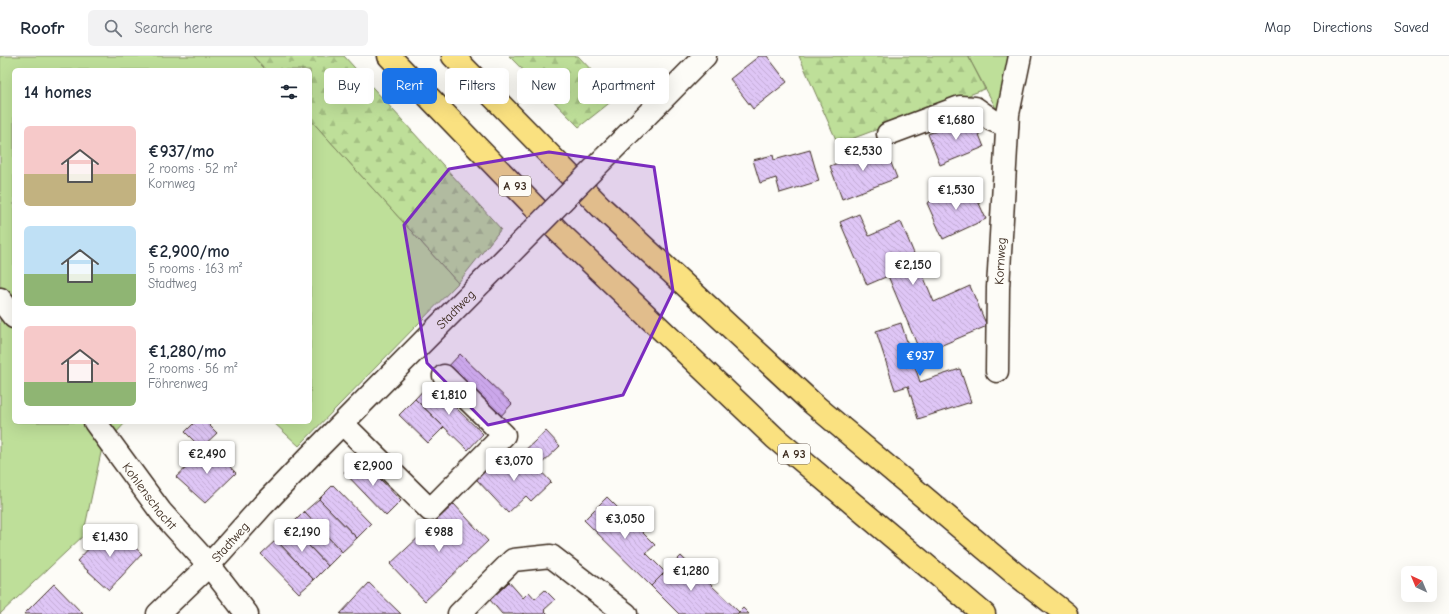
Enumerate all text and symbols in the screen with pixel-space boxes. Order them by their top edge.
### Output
search box [88,10,368,46]
text: Roofr [20,17,64,39]
icon: search [102,17,124,39]
text: Search here [134,19,212,37]
text: Map [1264,19,1291,36]
text: Directions [1313,19,1372,36]
text: Saved [1394,19,1429,36]
chip: Buy [324,68,374,104]
chip: Rent [382,68,437,104]
chip: Filters [445,68,509,104]
chip: New [517,68,570,104]
chip: Apartment [578,68,669,104]
icon: filters [278,81,300,103]
text: 14 homes [24,83,91,102]
pin: €1,680 [923,107,989,141]
text: €1,680 [937,112,975,127]
pin: €2,530 [830,138,896,172]
icon: home [56,142,104,190]
text: €937/mo [148,142,214,161]
text: €2,530 [844,143,882,158]
text: 2 rooms · 52 m² [148,161,237,176]
text: Kornweg [148,176,195,191]
road number: A 93 [499,176,531,196]
pin: €1,530 [923,177,989,211]
text: €1,530 [937,182,975,197]
street label: Kornweg [991,237,1008,285]
icon: home [56,242,104,290]
text: €2,900/mo [148,242,230,261]
pin: €2,150 [880,252,946,286]
text: €2,150 [894,257,932,272]
text: 5 rooms · 163 m² [148,261,242,276]
text: Stadtweg [148,276,197,291]
street label: Stadtweg [433,286,478,332]
icon: home [56,342,104,390]
text: €1,280/mo [148,342,226,361]
pin: €937 [896,343,944,377]
text: €937 [906,348,934,363]
text: 2 rooms · 56 m² [148,361,237,376]
text: Föhrenweg [148,376,208,391]
pin: €1,810 [416,382,482,416]
text: €1,810 [431,387,467,402]
pin: €2,490 [174,441,240,475]
road number: A 93 [778,444,810,464]
text: €2,490 [188,446,226,461]
pin: €3,070 [481,448,547,482]
pin: €2,900 [340,453,406,487]
text: €3,070 [495,453,533,468]
text: €2,900 [353,458,393,473]
street label: Kohlenschacht [120,459,181,533]
pin: €3,050 [592,506,658,540]
text: €3,050 [605,511,645,526]
street label: Stadtweg [208,519,252,565]
pin: €2,190 [269,519,335,553]
pin: €988 [415,519,463,553]
pin: €1,430 [77,524,143,558]
text: €2,190 [283,524,321,539]
text: €988 [424,524,454,539]
text: €1,430 [92,529,128,544]
pin: €1,280 [658,558,724,592]
text: €1,280 [672,563,710,578]
north arrow [1401,566,1437,602]
map controls [1401,566,1437,602]

